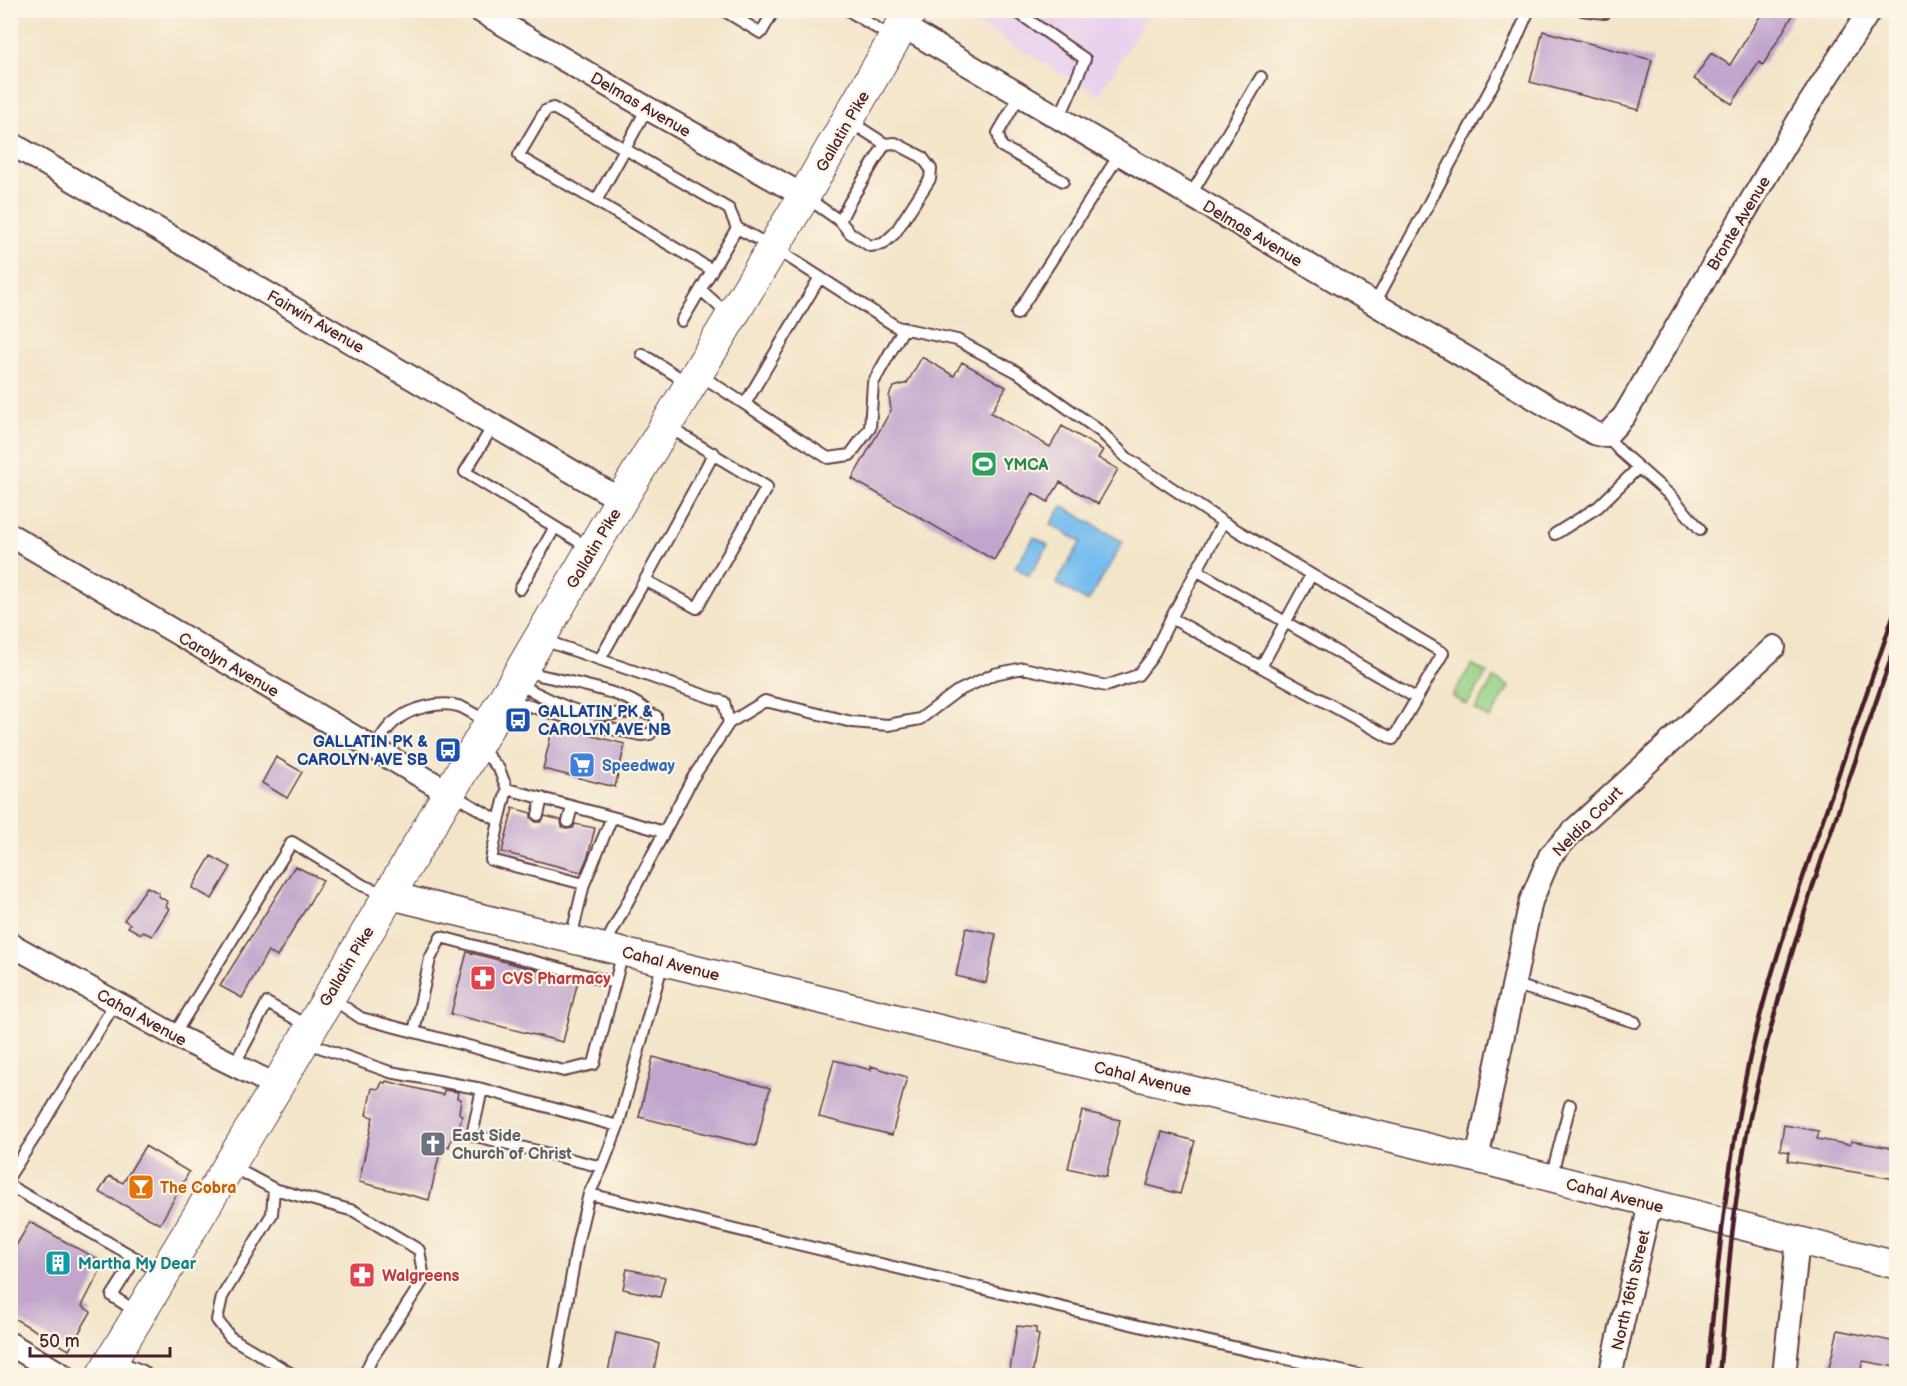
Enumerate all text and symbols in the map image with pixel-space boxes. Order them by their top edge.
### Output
street label: Delmas Avenue [587,69,694,142]
street label: Gallatin Pike [813,88,874,175]
street label: Bronte Avenue [1704,173,1775,274]
street label: Delmas Avenue [1199,197,1306,272]
street label: Fairwin Avenue [263,287,368,358]
sports icon: YMCA [969,449,999,479]
place label: YMCA [1004,456,1049,475]
street label: Gallatin Pike [563,505,626,592]
street label: Carolyn Avenue [175,629,282,702]
place label: GALLATIN PK & CAROLYN AVE NB [538,703,671,740]
bus stop icon: GALLATIN PK & CAROLYN AVE NB [503,705,533,735]
place label: GALLATIN PK & CAROLYN AVE SB [297,733,428,770]
bus stop icon: GALLATIN PK & CAROLYN AVE SB [433,735,463,765]
supermarket icon: Speedway [567,750,597,780]
place label: Speedway [602,757,676,776]
street label: Neldia Court [1549,783,1627,861]
street label: Gallatin Pike [316,923,379,1010]
street label: Cahal Avenue [620,943,722,986]
pharmacy icon: CVS Pharmacy [468,963,498,993]
place label: CVS Pharmacy [502,970,611,989]
street label: Cahal Avenue [93,986,190,1051]
street label: Cahal Avenue [1092,1058,1194,1101]
place label: East Side Church of Christ [452,1127,572,1164]
church icon: East Side Church of Christ [418,1129,448,1159]
bar icon: The Cobra [126,1172,156,1202]
street label: Cahal Avenue [1564,1175,1666,1218]
place label: The Cobra [160,1179,236,1198]
street label: North 16th Street [1608,1228,1655,1352]
building icon: Martha My Dear [43,1248,73,1278]
place label: Martha My Dear [78,1255,197,1274]
pharmacy icon: Walgreens [347,1260,377,1290]
place label: Walgreens [382,1267,460,1286]
scale bar [30,1320,170,1358]
text: 50 m [39,1331,80,1352]

